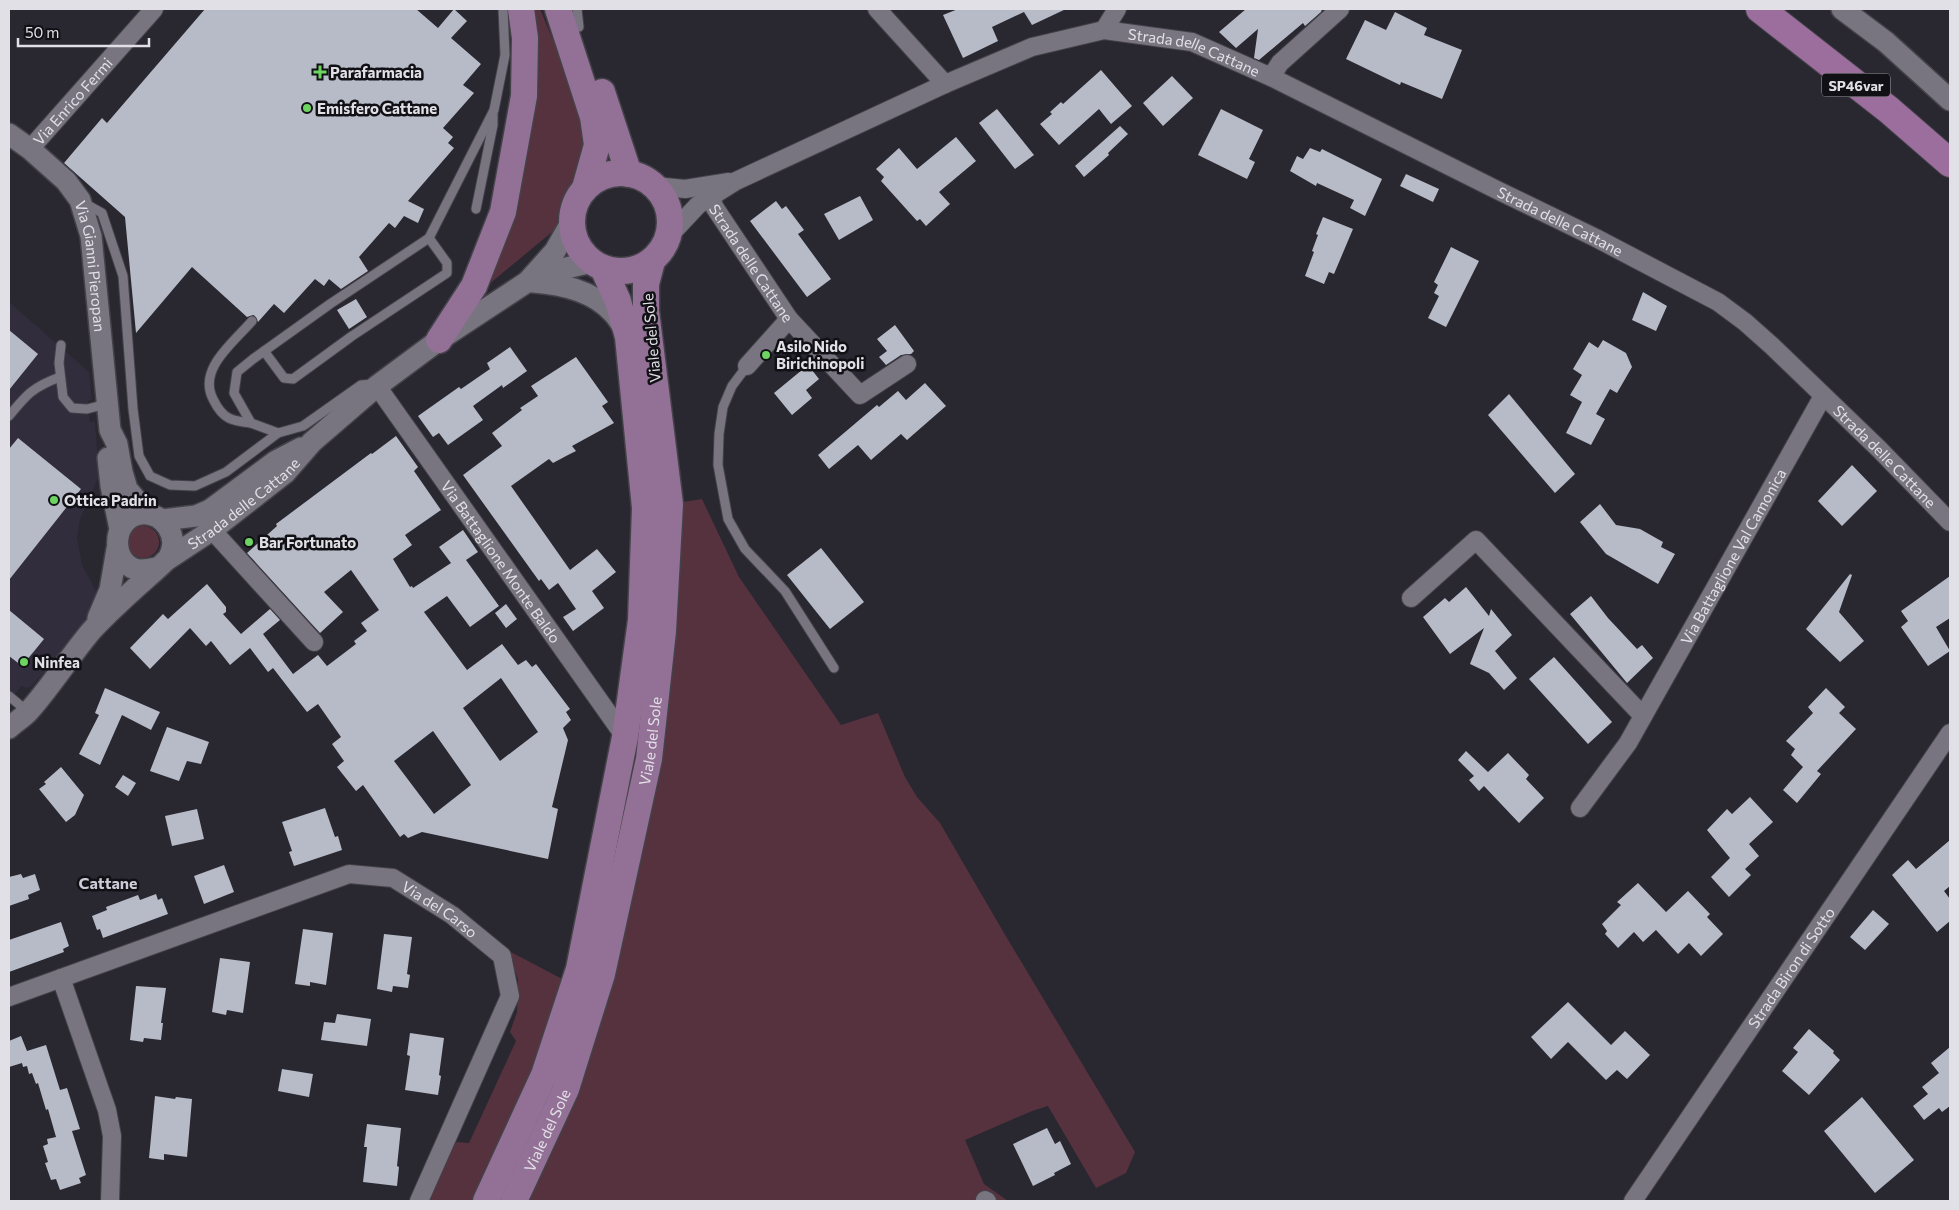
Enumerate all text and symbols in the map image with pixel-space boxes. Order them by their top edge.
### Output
scale bar [18,15,149,47]
text: 50 m [25,23,59,41]
street label: Strada delle Cattane [1127,24,1263,80]
street label: Via Enrico Fermi [29,54,116,148]
place label: Parafarmacia [330,63,422,81]
marker: Parafarmacia [314,66,326,78]
road number: SP46var [1822,74,1890,96]
place label: Emisfero Cattane [317,99,437,117]
marker: Emisfero Cattane [301,102,313,114]
street label: Strada delle Cattane [1494,183,1626,260]
street label: Via Gianni Pieropan [72,198,109,333]
street label: Strada delle Cattane [706,201,797,325]
street label: Viale del Sole [638,293,664,383]
place label: Asilo Nido Birichinopoli [776,337,864,372]
marker: Asilo Nido Birichinopoli [760,349,772,361]
street label: Strada delle Cattane [1830,401,1940,511]
street label: Strada delle Cattane [184,454,303,553]
street label: Via Battaglione Val Camonica [1676,465,1789,647]
street label: Via Battaglione Monte Baldo [438,477,565,646]
place label: Ottica Padrin [64,491,157,509]
marker: Ottica Padrin [48,494,60,506]
place label: Bar Fortunato [259,533,356,551]
marker: Bar Fortunato [243,536,255,548]
place label: Ninfea [34,653,80,671]
marker: Ninfea [18,656,30,668]
street label: Viale del Sole [634,696,665,787]
district label: Cattane [79,873,138,892]
street label: Via del Carso [399,877,481,941]
street label: Strada Biron di Sotto [1744,904,1838,1031]
street label: Viale del Sole [520,1086,574,1175]

